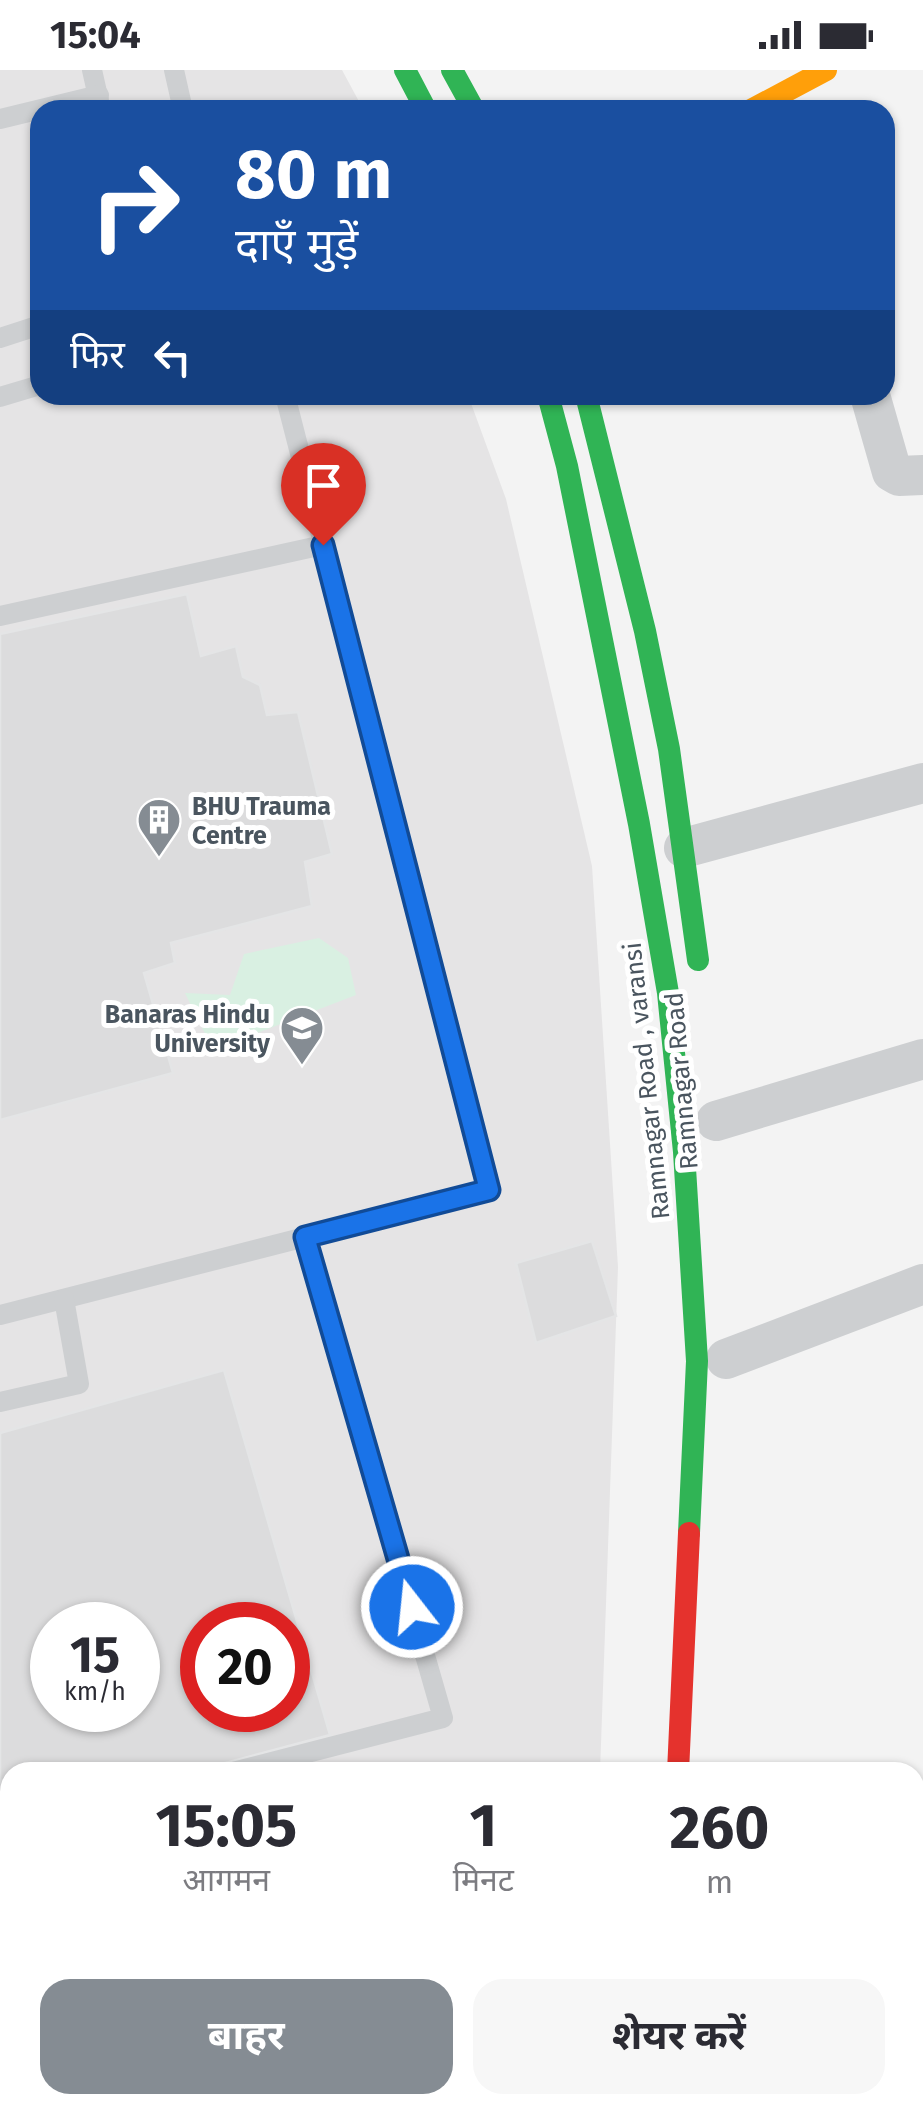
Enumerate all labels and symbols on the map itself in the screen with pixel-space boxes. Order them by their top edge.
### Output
pin [281,443,366,546]
place label: BHU Trauma Centre [192,792,331,851]
building icon: BHU Trauma Centre [136,797,182,858]
street label: Ramnagar Road , varansi [618,941,676,1221]
street label: Ramnagar Road [659,991,705,1171]
place label: Banaras Hindu University [105,1000,271,1059]
school or university icon: Banaras Hindu University [279,1005,325,1066]
position arrow [360,1555,464,1659]
speed limit sign: 20 [180,1602,310,1732]

